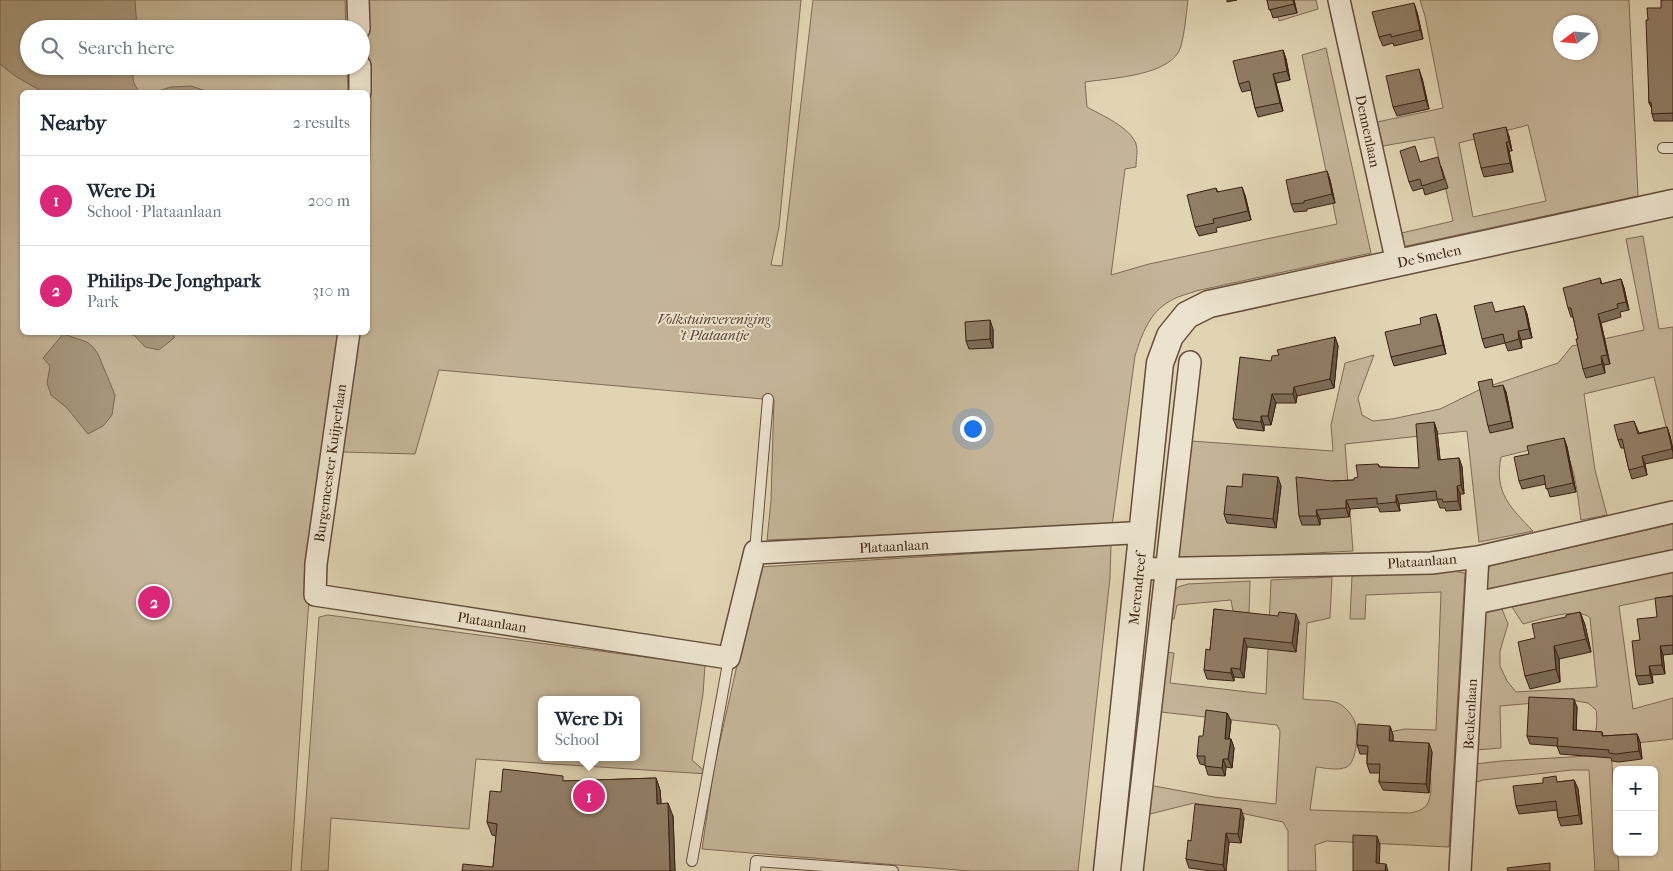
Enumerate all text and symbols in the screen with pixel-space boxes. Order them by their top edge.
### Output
north arrow [1553,15,1598,60]
search box [20,20,370,75]
icon: search [38,34,66,62]
text: Search here [78,37,174,59]
street label: Dennenlaan [1352,93,1383,169]
text: Nearby [40,111,106,135]
text: 2 results [293,113,350,132]
text: Were Di [87,180,155,202]
text: 1 [53,191,59,210]
text: 200 m [307,191,350,210]
text: School · Plataanlaan [87,202,222,221]
street label: De Smelen [1395,241,1463,272]
text: Philips-De Jonghpark [87,270,261,292]
text: 2 [52,281,60,300]
text: 310 m [312,281,350,300]
text: Park [87,292,119,311]
park label: Volkstuinvereniging 't Plataantje [658,311,771,344]
street label: Burgemeester Kuijperlaan [311,383,350,543]
your location [960,416,986,442]
street label: Plataanlaan [859,536,929,557]
street label: Merendreef [1125,549,1150,626]
street label: Plataanlaan [1387,551,1457,572]
pin: 2 [138,583,170,621]
street label: Plataanlaan [456,609,528,636]
street label: Beukenlaan [1460,678,1481,750]
popup [538,696,640,761]
text: Were Di [555,708,623,730]
text: School [555,730,600,749]
map controls [1613,766,1658,856]
button: + [1613,766,1658,811]
pin: 1 [573,777,605,815]
button: − [1613,811,1658,856]

